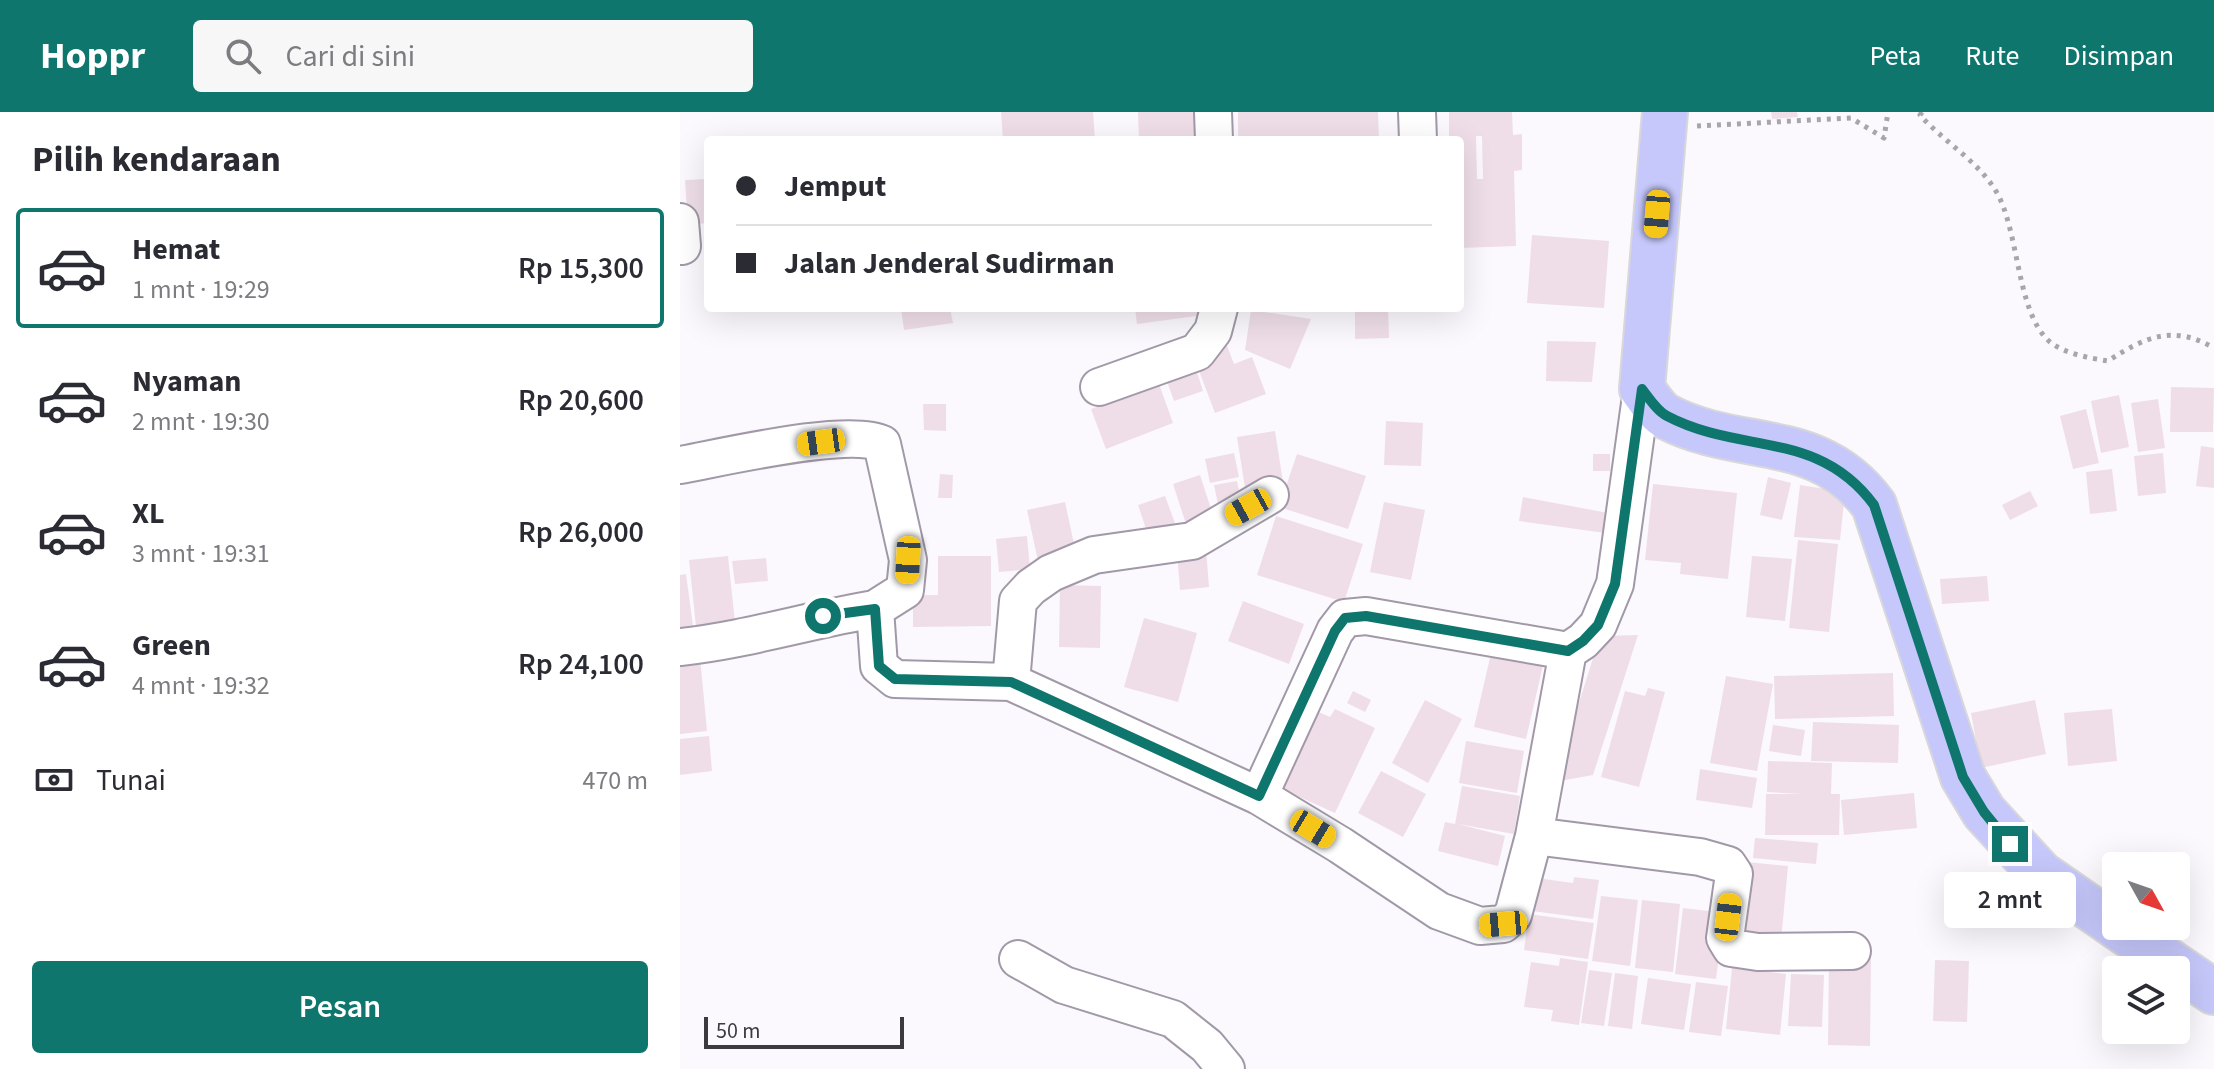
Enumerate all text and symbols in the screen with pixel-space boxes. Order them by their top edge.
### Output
search box [193,20,753,92]
text: Hoppr [40,29,145,83]
icon: search [221,34,265,78]
text: Cari di sini [285,35,415,78]
text: Peta [1870,36,1921,76]
text: Rute [1965,36,2019,76]
text: Disimpan [2063,36,2174,76]
text: Pilih kendaraan [32,134,281,185]
text: Jemput [784,165,886,208]
car [1643,189,1671,239]
text: Hemat [132,228,220,271]
icon: car [36,232,108,304]
text: Jalan Jenderal Sudirman [784,242,1115,285]
text: Rp 15,300 [518,247,644,290]
text: 1 mnt · 19:29 [132,271,270,308]
text: Nyaman [132,360,241,403]
icon: car [36,364,108,436]
text: Rp 20,600 [518,379,644,422]
text: 2 mnt · 19:30 [132,403,270,440]
car [796,427,846,457]
car [1221,485,1275,529]
text: XL [132,492,165,535]
icon: car [36,496,108,568]
text: Rp 26,000 [518,511,644,554]
text: 3 mnt · 19:31 [132,535,270,572]
car [895,535,921,585]
route start [805,598,841,634]
text: Green [132,624,211,667]
icon: car [36,628,108,700]
text: Rp 24,100 [518,643,644,686]
text: 4 mnt · 19:32 [132,667,270,704]
icon: cash [32,758,76,802]
text: Tunai [96,759,166,802]
text: 470 m [582,762,648,799]
car [1286,806,1340,852]
route end [1992,826,2028,862]
north arrow [2102,852,2190,940]
map controls [2102,852,2190,1044]
callout: 2 mnt [1944,872,2076,928]
text: 2 mnt [1978,881,2042,918]
car [1713,892,1743,942]
car [1478,910,1528,938]
button: layers [2102,956,2190,1044]
button: Pesan [32,961,648,1053]
scale bar [704,1013,904,1049]
text: 50 m [716,1015,761,1047]

